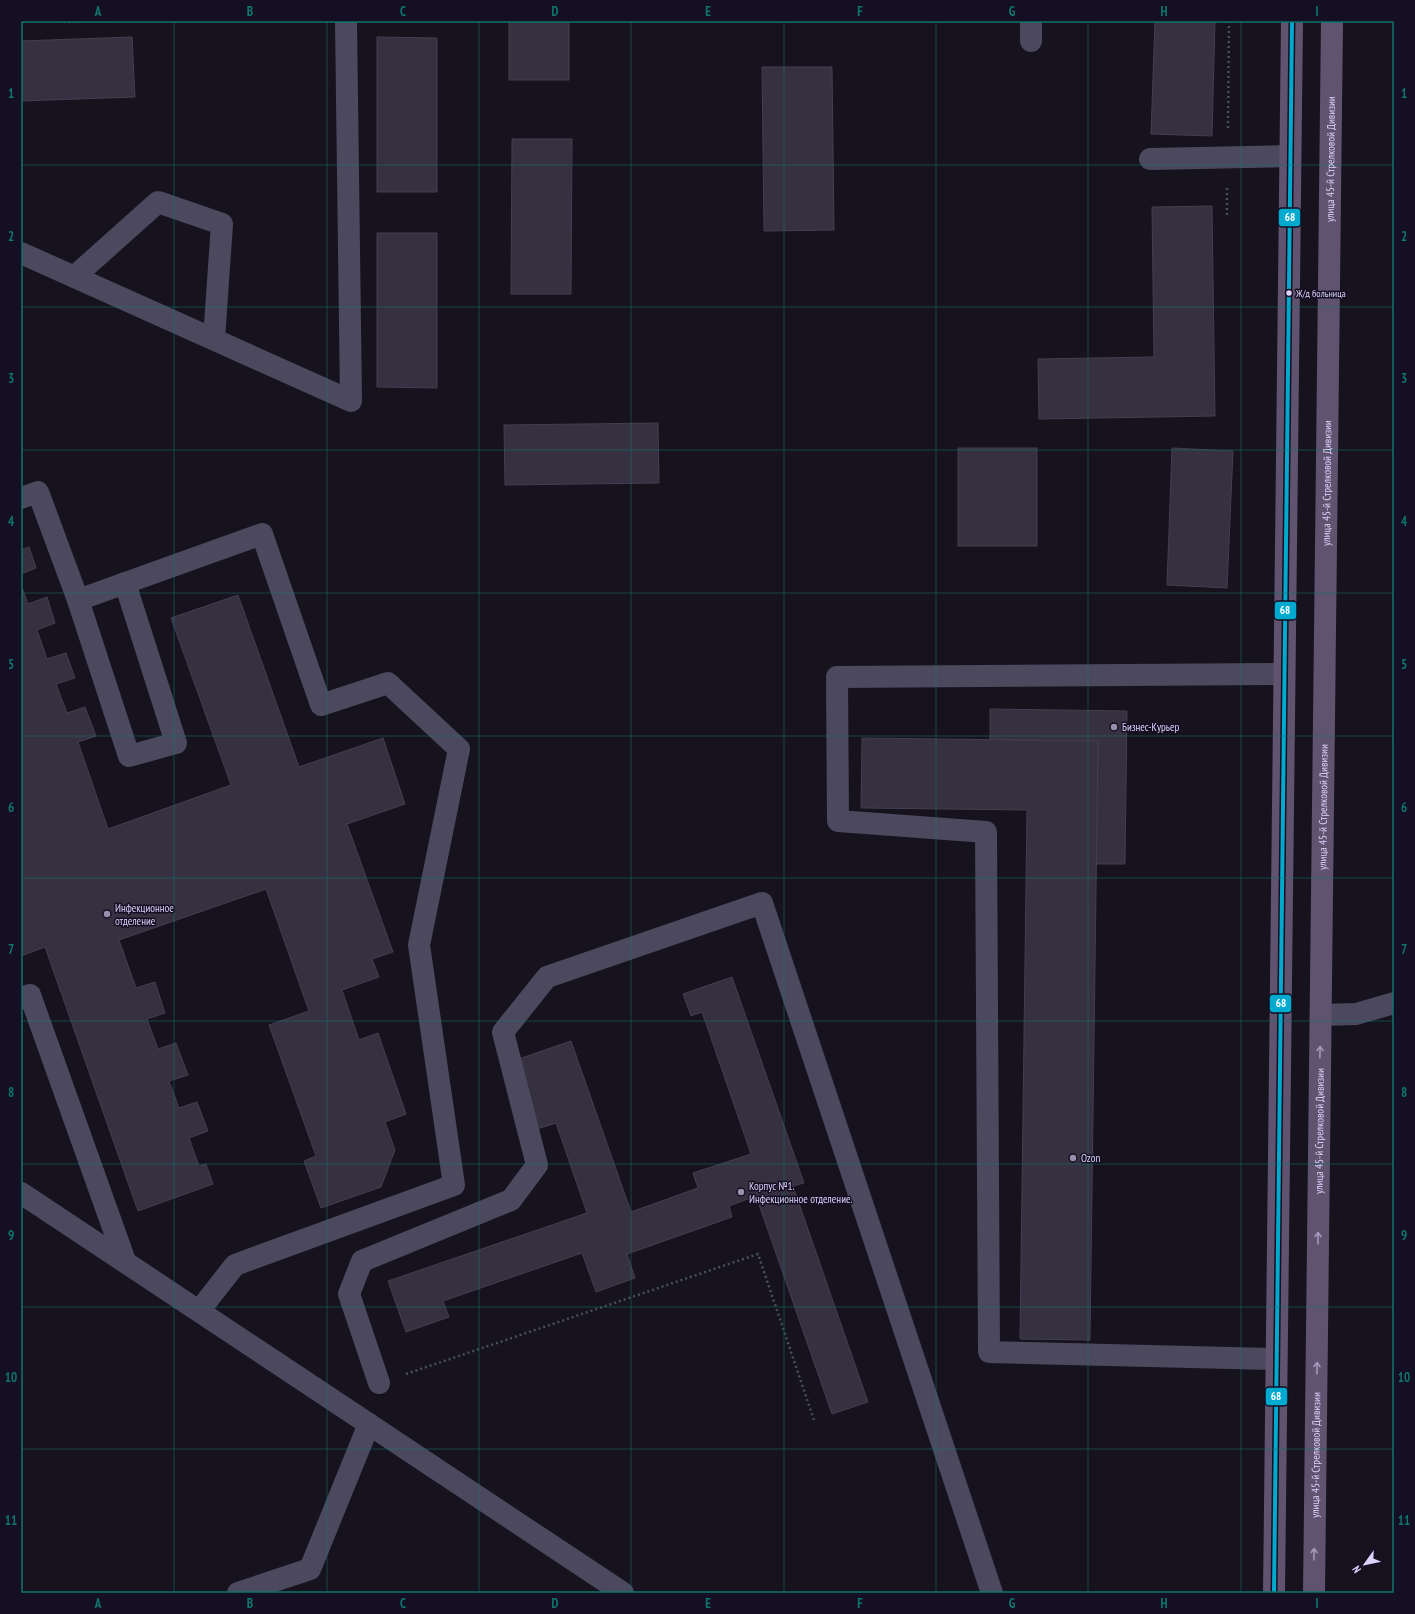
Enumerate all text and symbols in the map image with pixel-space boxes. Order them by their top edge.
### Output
text: A [94,3,102,20]
text: B [247,3,253,20]
text: C [400,3,406,20]
text: D [552,3,559,20]
text: E [705,3,711,20]
text: F [857,3,863,20]
text: G [1009,3,1016,20]
text: H [1161,3,1168,20]
text: I [1315,3,1319,20]
text: 1 [8,85,14,102]
text: 1 [1401,85,1407,102]
street label: улица 45-й Стрелковой Дивизии [1323,96,1338,222]
line badge: 68 [1278,208,1301,227]
text: 68 [1285,210,1295,224]
text: 2 [8,228,14,245]
text: 2 [1401,228,1407,245]
place label: Ж/д больница [1295,287,1346,300]
marker: Ж/д больница [1284,288,1294,298]
text: 3 [8,370,14,387]
text: 3 [1401,370,1407,387]
street label: улица 45-й Стрелковой Дивизии [1319,420,1334,546]
text: 4 [8,513,15,530]
text: 4 [1401,513,1408,530]
line badge: 68 [1274,601,1297,620]
text: 68 [1280,603,1290,617]
text: 5 [8,656,14,673]
text: 5 [1401,656,1407,673]
place label: Бизнес-Курьер [1122,720,1179,734]
marker: Бизнес-Курьер [1109,722,1119,732]
street label: улица 45-й Стрелковой Дивизии [1315,744,1331,870]
text: 6 [8,799,14,816]
text: 6 [1401,799,1407,816]
place label: Инфекционное отделение [115,901,174,928]
marker: Инфекционное отделение [102,909,112,919]
text: 7 [8,941,14,958]
text: 7 [1401,941,1407,958]
line badge: 68 [1269,994,1292,1013]
text: 68 [1276,996,1286,1010]
one-way arrow [1316,1046,1324,1059]
street label: улица 45-й Стрелковой Дивизии [1312,1068,1327,1194]
text: 8 [8,1084,14,1101]
text: 8 [1401,1084,1407,1101]
place label: Ozon [1081,1151,1100,1165]
marker: Ozon [1068,1153,1078,1163]
place label: Корпус №1. Инфекционное отделение. [749,1179,853,1206]
marker: Корпус №1. Инфекционное отделение. [736,1187,746,1197]
text: 9 [8,1227,14,1244]
text: 9 [1401,1227,1407,1244]
one-way arrow [1314,1232,1322,1245]
one-way arrow [1313,1362,1321,1375]
text: 10 [5,1369,17,1386]
text: 10 [1398,1369,1410,1386]
line badge: 68 [1265,1387,1288,1406]
text: 68 [1271,1389,1281,1403]
street label: улица 45-й Стрелковой Дивизии [1308,1392,1323,1518]
text: 11 [5,1512,17,1529]
text: 11 [1398,1512,1410,1529]
north arrow [1345,1544,1385,1584]
one-way arrow [1311,1548,1318,1561]
text: N [1349,1563,1364,1576]
text: A [94,1595,102,1612]
text: B [247,1595,253,1612]
text: C [400,1595,406,1612]
text: D [552,1595,559,1612]
text: E [705,1595,711,1612]
text: F [857,1595,863,1612]
text: G [1009,1595,1016,1612]
text: H [1161,1595,1168,1612]
text: I [1315,1595,1319,1612]

